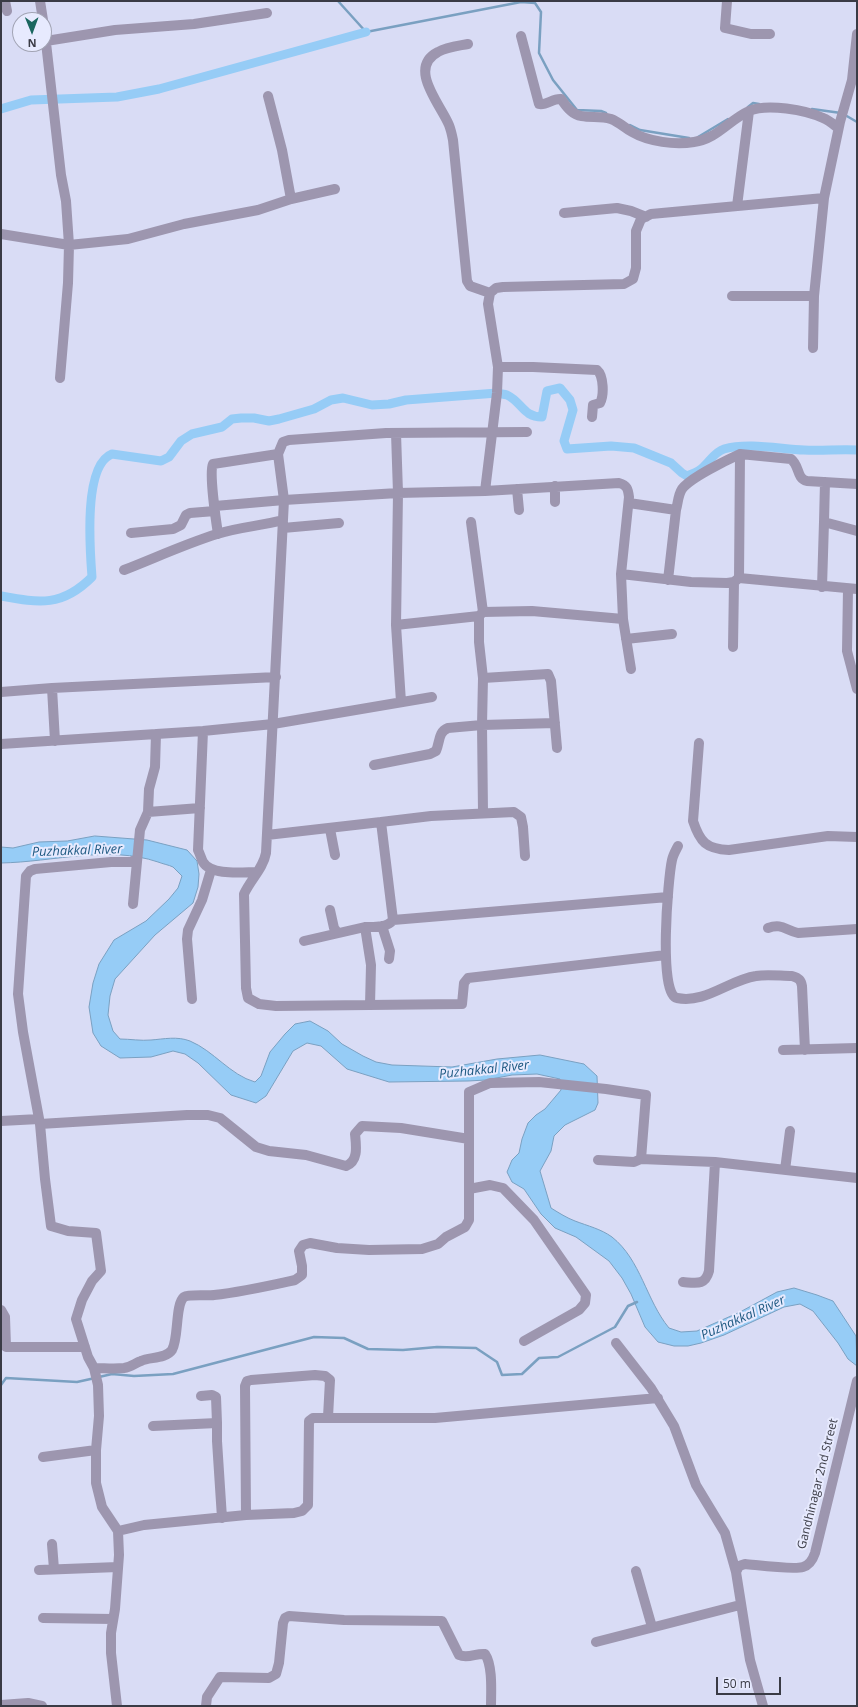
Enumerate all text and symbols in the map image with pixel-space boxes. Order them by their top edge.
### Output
north arrow [12,12,52,52]
text: N [28,36,37,51]
water label: Puzhakkal River [32,842,122,860]
water label: Puzhakkal River [438,1058,530,1082]
water label: Puzhakkal River [698,1292,788,1344]
street label: Gandhinagar 2nd Street [795,1417,841,1551]
scale bar [718,1669,783,1695]
text: 50 m [723,1675,751,1692]

